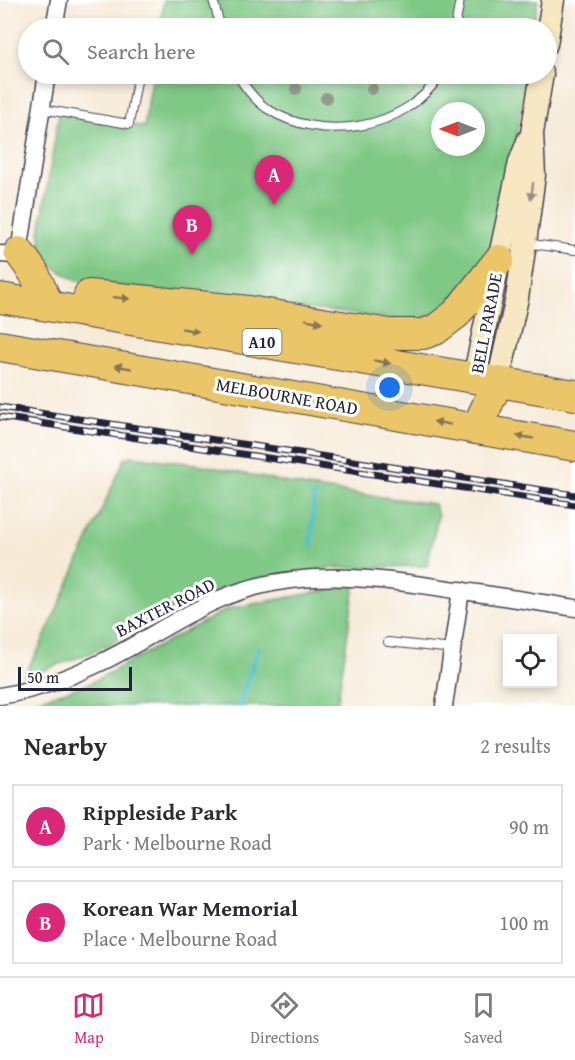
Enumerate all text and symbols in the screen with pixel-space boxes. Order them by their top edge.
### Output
search box [18,18,557,84]
icon: search [39,35,72,68]
text: Search here [87,35,196,67]
north arrow [431,102,485,156]
pin: A [254,156,294,205]
one-way arrow [528,181,537,200]
pin: B [172,206,212,255]
street label: BELL PARADE [463,271,509,375]
one-way arrow [111,293,130,303]
one-way arrow [305,317,324,326]
one-way arrow [180,326,199,335]
road number: A10 [242,329,282,355]
one-way arrow [373,358,392,367]
one-way arrow [113,362,132,371]
street label: MELBOURNE ROAD [214,370,360,422]
your location [375,373,404,402]
one-way arrow [432,418,451,427]
one-way arrow [516,433,535,442]
street label: BAXTER ROAD [111,570,219,644]
map controls [503,634,557,688]
button: locate [503,634,557,688]
scale bar [18,664,132,692]
text: 50 m [27,665,59,689]
text: Nearby [24,726,107,765]
text: 2 results [480,731,551,760]
text: Rippleside Park [83,796,237,828]
text: A [39,812,52,841]
text: 90 m [509,812,549,841]
text: Park · Melbourne Road [83,828,272,857]
text: Korean War Memorial [83,892,298,924]
text: B [39,908,52,937]
text: 100 m [499,908,549,937]
text: Place · Melbourne Road [83,924,277,953]
tab: Map [72,989,105,1049]
tab: Directions [250,989,319,1049]
tab: Saved [464,989,503,1049]

